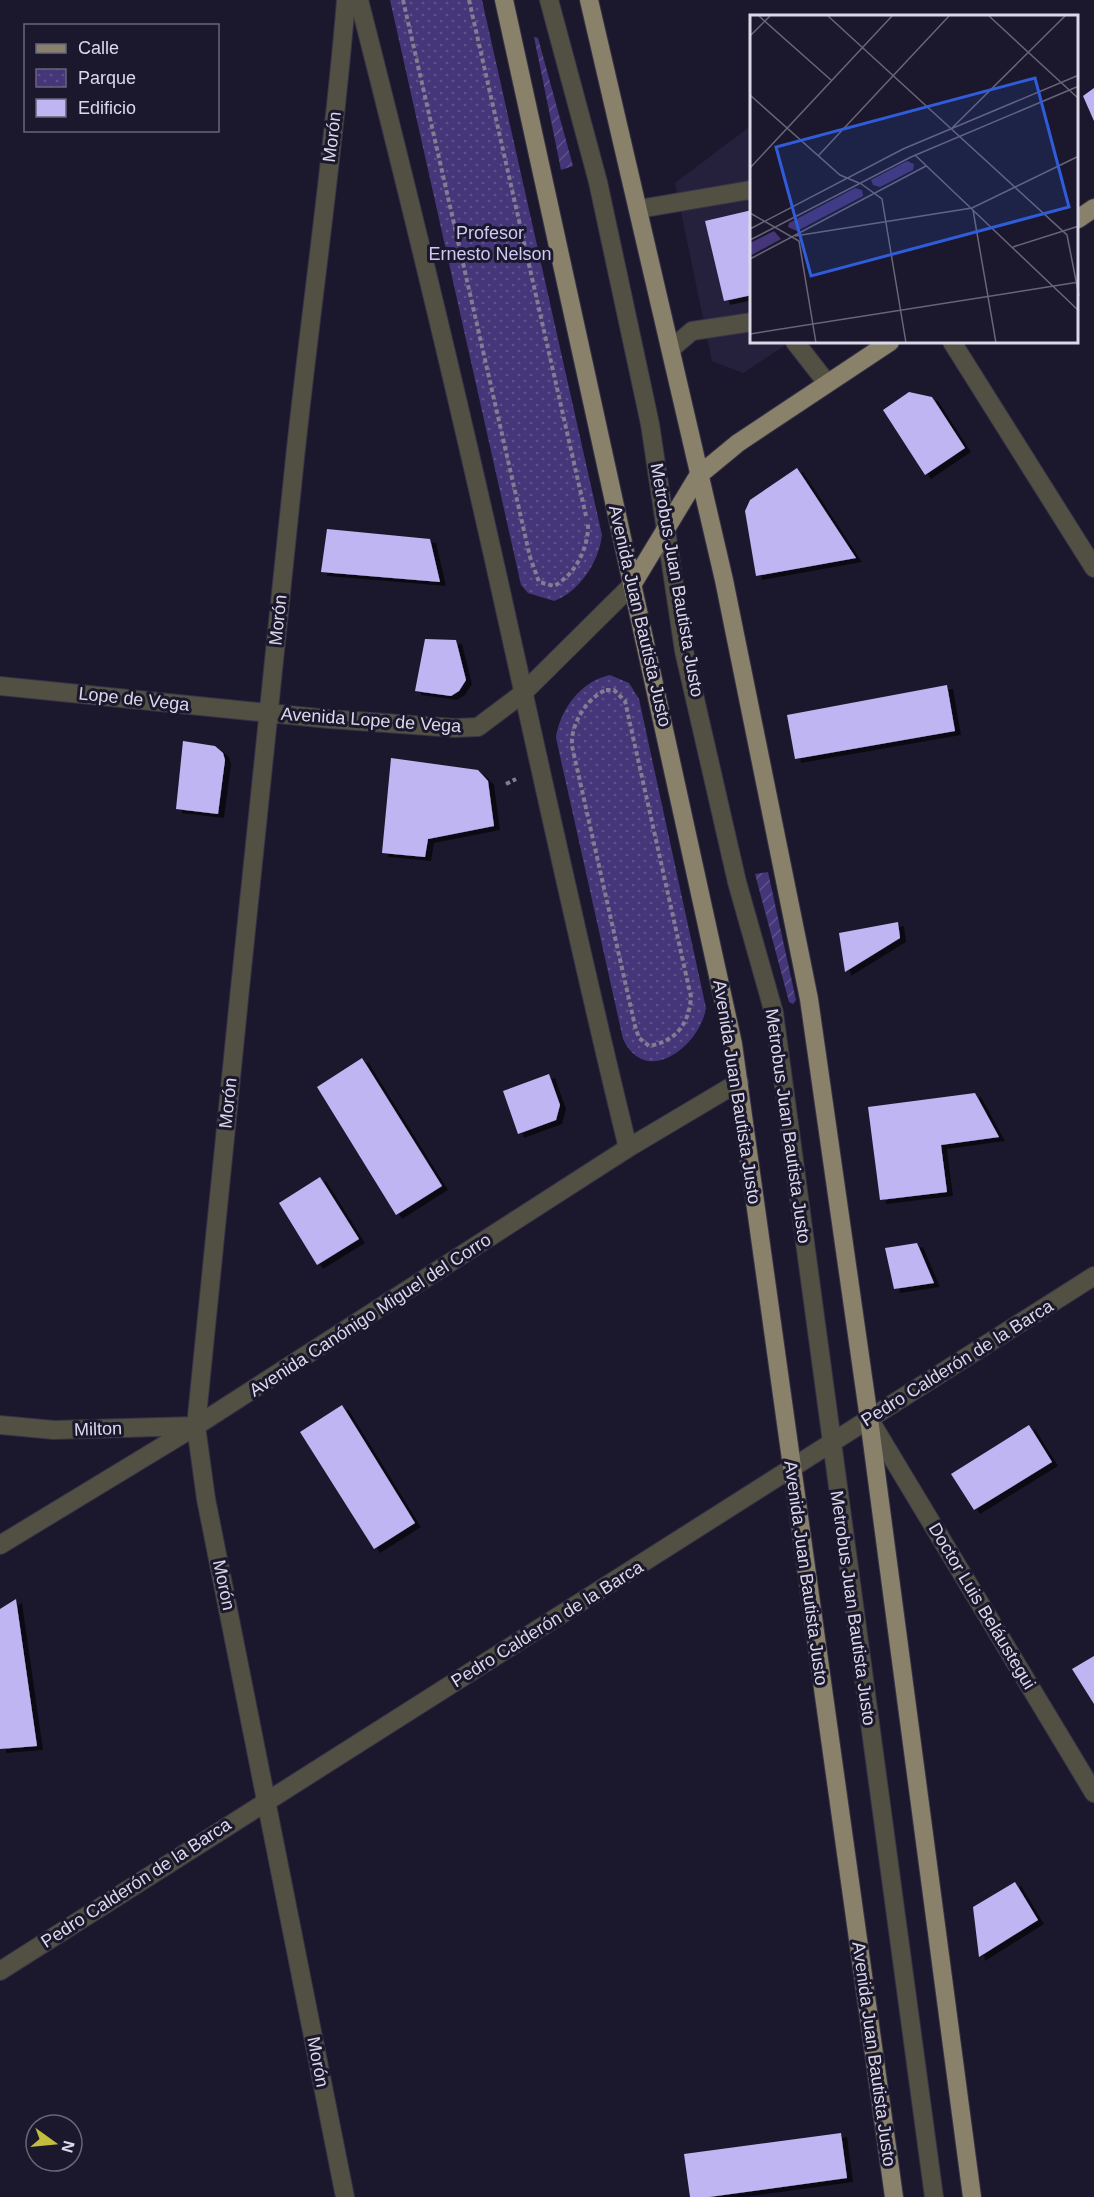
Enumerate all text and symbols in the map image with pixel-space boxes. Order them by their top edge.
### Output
inset map [750,15,1079,344]
legend [24,24,219,132]
text: Calle [78,38,119,58]
text: Parque [78,68,136,88]
text: Edificio [78,98,136,118]
street label: Morón [319,110,345,164]
park label: Profesor Ernesto Nelson [428,223,552,264]
street label: Metrobus Juan Bautista Justo [647,461,707,699]
street label: Avenida Juan Bautista Justo [605,503,675,729]
street label: Morón [265,594,291,646]
street label: Lope de Vega [78,683,191,715]
street label: Avenida Lope de Vega [280,704,463,736]
street label: Avenida Juan Bautista Justo [709,978,765,1206]
street label: Metrobus Juan Bautista Justo [762,1007,814,1245]
street label: Morón [215,1077,241,1129]
street label: Avenida Canónigo Miguel del Corro [246,1229,494,1401]
street label: Pedro Calderón de la Barca [858,1295,1057,1430]
street label: Milton [74,1418,122,1440]
street label: Avenida Juan Bautista Justo [780,1459,832,1687]
street label: Metrobus Juan Bautista Justo [827,1489,879,1727]
street label: Doctor Luis Beláustegui [924,1519,1040,1693]
street label: Pedro Calderón de la Barca [448,1556,647,1691]
street label: Morón [209,1558,239,1612]
street label: Pedro Calderón de la Barca [37,1814,235,1952]
street label: Avenida Juan Bautista Justo [848,1940,900,2168]
street label: Morón [303,2035,333,2089]
north arrow [24,2113,84,2173]
text: N [58,2139,78,2155]

